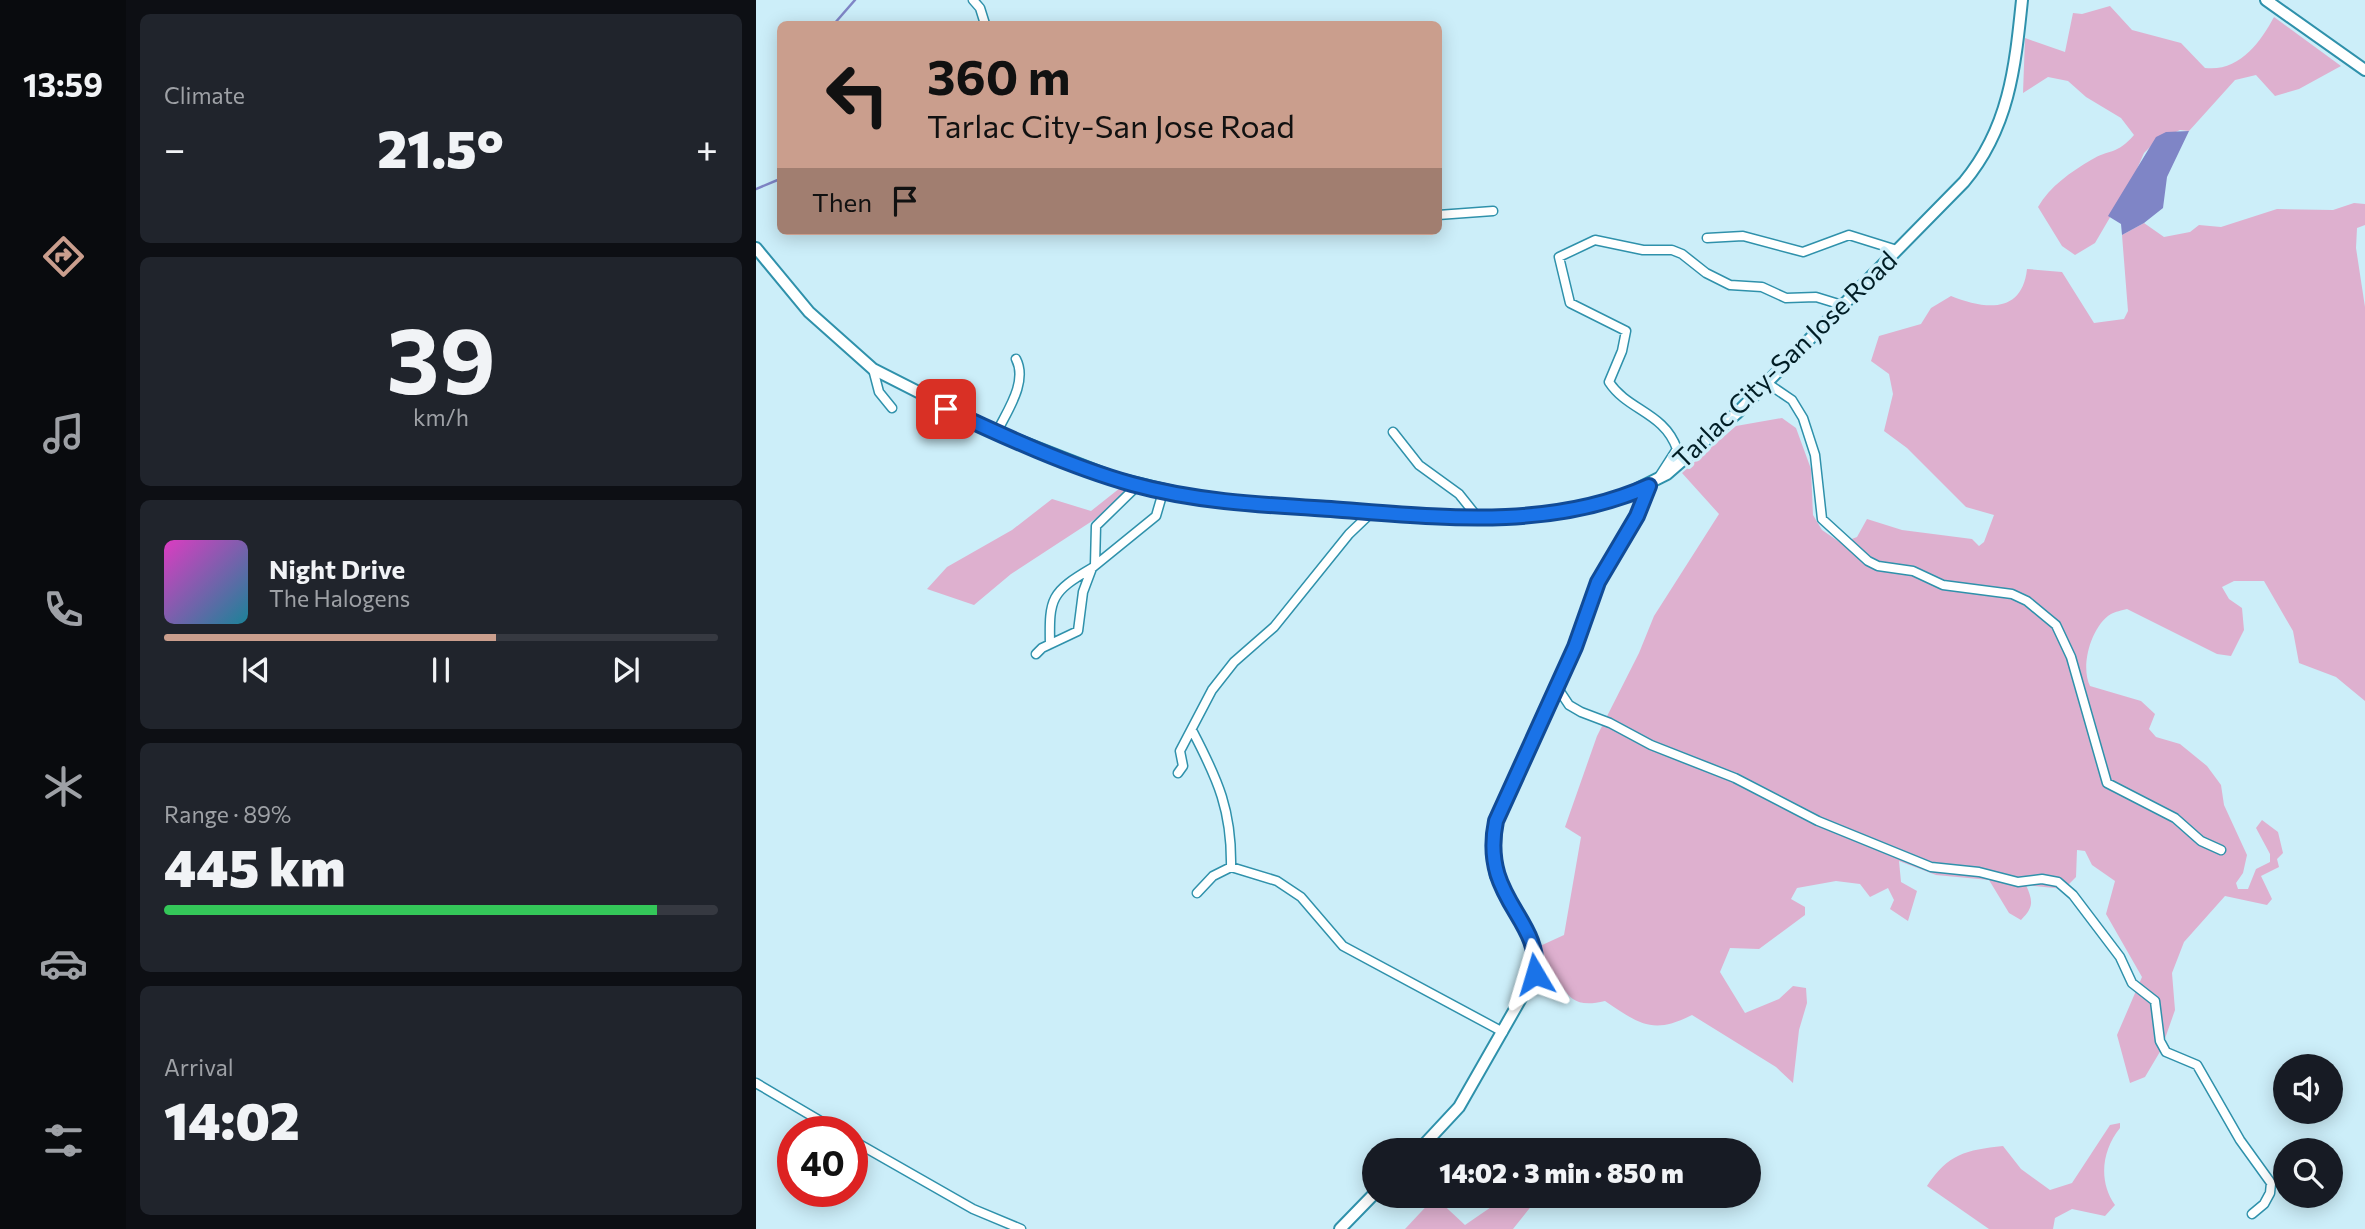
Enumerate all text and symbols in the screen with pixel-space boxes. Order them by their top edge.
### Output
text: 360 m [927,45,1070,105]
icon: left [812,49,903,140]
text: 13:59 [23,64,103,104]
text: Climate [164,81,245,109]
text: Tarlac City-San Jose Road [927,105,1295,145]
text: 21.5° [377,115,504,179]
text: − [164,124,186,171]
text: + [696,124,718,171]
icon: arrive [886,182,924,220]
text: Then [812,186,872,217]
icon: directions [39,232,88,281]
street label: Tarlac City-San Jose Road [1666,244,1902,474]
text: 39 [386,301,496,413]
pin [916,379,976,439]
icon: arrive [927,390,965,428]
text: km/h [413,403,469,431]
icon: music [39,409,88,458]
text: Night Drive [269,553,405,584]
text: The Halogens [269,584,410,612]
icon: phone [39,585,88,634]
icon: previous [237,651,275,689]
icon: pause [422,651,460,689]
icon: next [607,651,645,689]
icon: climate [39,762,88,811]
text: Range · 89% [164,800,291,828]
text: 445 km [164,834,345,898]
position arrow [1498,937,1572,1011]
icon: car [39,939,88,988]
text: Arrival [164,1053,234,1081]
map controls [2273,1054,2343,1208]
button: sound [2273,1054,2343,1124]
text: 14:02 [164,1087,300,1151]
icon: filters [39,1116,88,1165]
speed limit sign: 40 [777,1116,868,1207]
button: search [2273,1138,2343,1208]
text: 14:02 · 3 min · 850 m [1439,1157,1684,1188]

